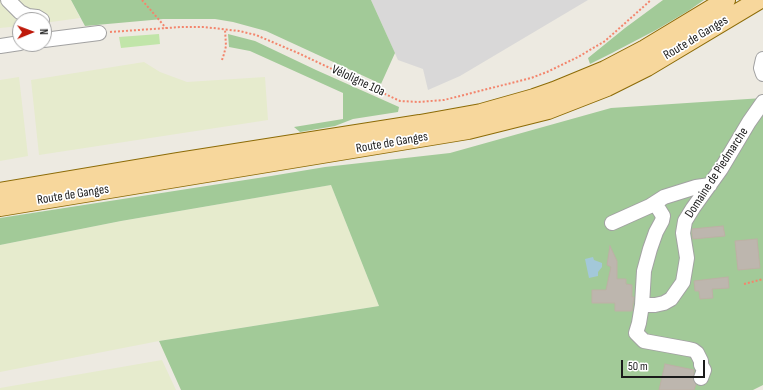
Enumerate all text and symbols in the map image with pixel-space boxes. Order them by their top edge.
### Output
north arrow [12,12,52,52]
street label: Route de Ganges [661,13,731,63]
text: N [37,29,50,35]
street label: Véloligne 10a [329,62,387,100]
street label: Domaine de Piedmarche [682,125,752,221]
street label: Route de Ganges [355,129,429,157]
street label: Route de Ganges [36,182,110,208]
scale bar [623,352,707,378]
text: 50 m [628,359,648,374]

